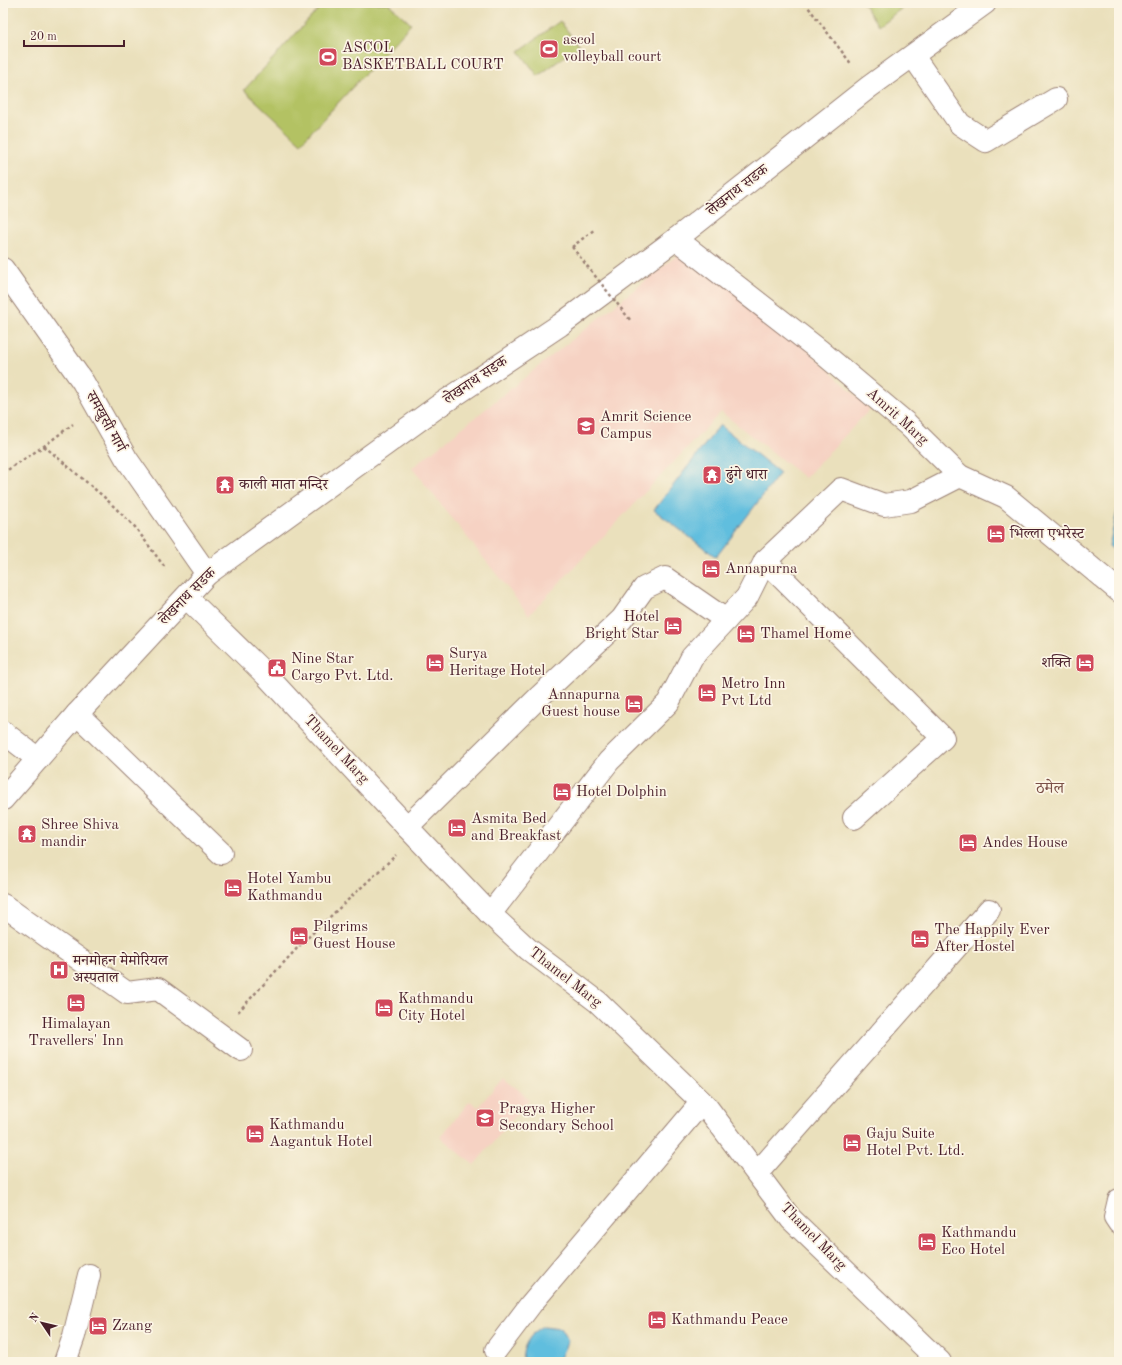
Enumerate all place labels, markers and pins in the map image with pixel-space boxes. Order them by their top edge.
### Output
place label: ascol volleyball court [563,33,661,65]
sports icon: ascol volleyball court [538,38,560,60]
place label: ASCOL BASKETBALL COURT [342,41,504,73]
sports icon: ASCOL BASKETBALL COURT [317,46,339,68]
place label: Amrit Science Campus [600,410,691,442]
school or university icon: Amrit Science Campus [575,415,597,437]
temple icon: ढुंगे धारा [701,464,723,486]
place label: ढुंगे धारा [725,465,769,483]
temple icon: काली माता मन्दिर [214,474,236,496]
place label: काली माता मन्दिर [238,476,329,493]
hotel icon: भिल्ला एभरेस्ट [985,523,1007,545]
place label: भिल्ला एभरेस्ट [1009,524,1085,542]
hotel icon: Annapurna [700,558,722,580]
place label: Annapurna [725,562,798,577]
place label: Hotel Bright Star [585,610,659,642]
hotel icon: Hotel Bright Star [662,615,684,637]
hotel icon: Thamel Home [735,623,757,645]
place label: Thamel Home [760,627,852,642]
place label: Surya Heritage Hotel [449,647,545,679]
place label: Nine Star Cargo Pvt. Ltd. [291,652,393,684]
hotel icon: Surya Heritage Hotel [424,652,446,674]
hotel icon: शक्ति [1074,652,1096,674]
place label: शक्ति [1042,654,1072,671]
public building icon: Nine Star Cargo Pvt. Ltd. [266,657,288,679]
place label: Metro Inn Pvt Ltd [721,677,786,709]
hotel icon: Metro Inn Pvt Ltd [696,682,718,704]
place label: Annapurna Guest house [541,688,621,720]
hotel icon: Annapurna Guest house [623,693,645,715]
hotel icon: Hotel Dolphin [551,781,573,803]
place label: Hotel Dolphin [576,785,667,800]
place label: Asmita Bed and Breakfast [471,812,561,844]
hotel icon: Asmita Bed and Breakfast [446,817,468,839]
place label: Shree Shiva mandir [41,818,120,850]
temple icon: Shree Shiva mandir [16,823,38,845]
hotel icon: Andes House [957,832,979,854]
place label: Andes House [982,836,1068,851]
place label: Hotel Yambu Kathmandu [247,872,332,904]
hotel icon: Hotel Yambu Kathmandu [222,877,244,899]
place label: Pilgrims Guest House [313,920,395,952]
place label: The Happily Ever After Hostel [934,923,1050,955]
hotel icon: Pilgrims Guest House [288,925,310,947]
hotel icon: The Happily Ever After Hostel [909,928,931,950]
place label: मनमोहन मेमोरियल अस्पताल [72,951,169,986]
hospital icon: मनमोहन मेमोरियल अस्पताल [48,959,70,981]
hotel icon: Himalayan Travellers' Inn [65,992,87,1014]
place label: Kathmandu City Hotel [398,992,473,1024]
hotel icon: Kathmandu City Hotel [373,997,395,1019]
place label: Himalayan Travellers' Inn [28,1017,124,1049]
place label: Pragya Higher Secondary School [499,1102,614,1134]
school or university icon: Pragya Higher Secondary School [474,1107,496,1129]
place label: Kathmandu Aagantuk Hotel [269,1118,372,1150]
hotel icon: Kathmandu Aagantuk Hotel [244,1123,266,1145]
place label: Gaju Suite Hotel Pvt. Ltd. [866,1127,965,1159]
hotel icon: Gaju Suite Hotel Pvt. Ltd. [841,1132,863,1154]
place label: Kathmandu Eco Hotel [941,1226,1016,1258]
hotel icon: Kathmandu Eco Hotel [916,1231,938,1253]
hotel icon: Kathmandu Peace [646,1309,668,1331]
place label: Kathmandu Peace [671,1313,788,1328]
hotel icon: Zzang [87,1315,109,1337]
place label: Zzang [112,1319,152,1334]

